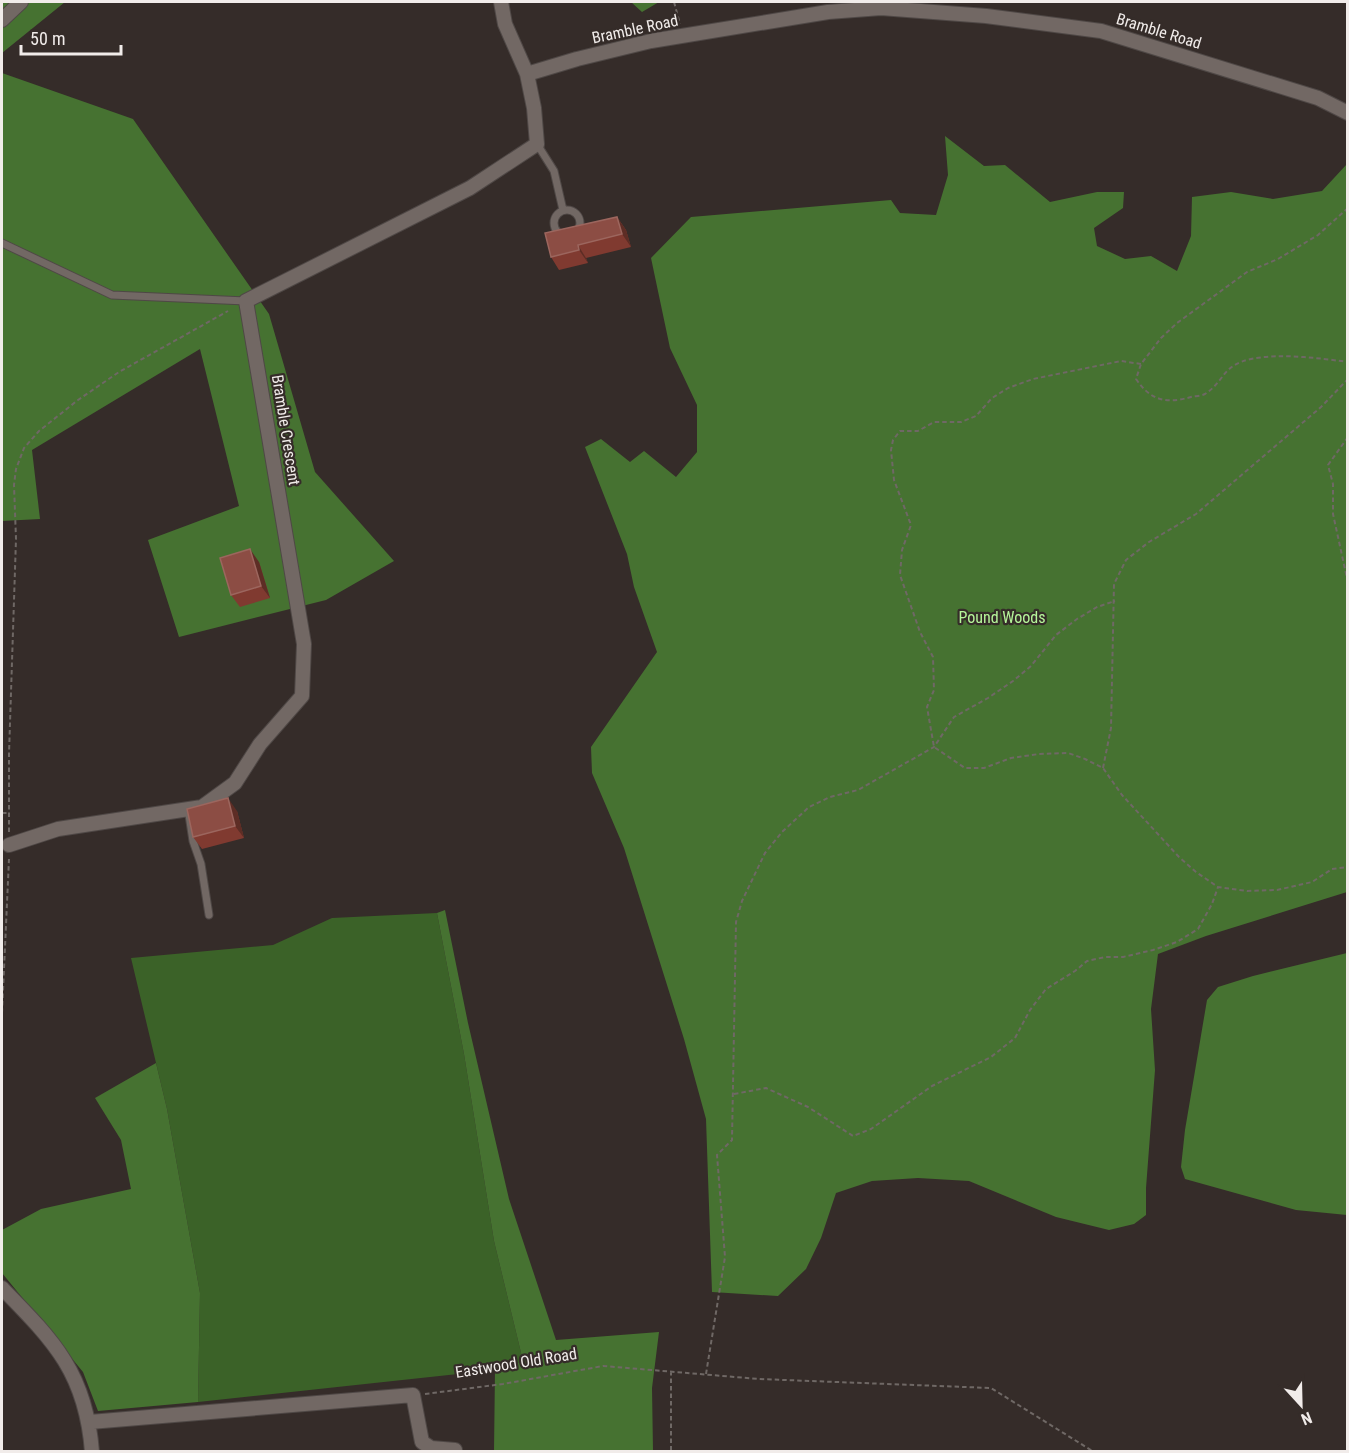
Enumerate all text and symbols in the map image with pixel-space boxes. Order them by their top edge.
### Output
street label: Bramble Road [1114,9,1204,53]
street label: Bramble Road [590,11,680,47]
scale bar [21,18,122,56]
text: 50 m [30,28,65,49]
street label: Bramble Crescent [268,373,304,487]
park label: Pound Woods [958,608,1046,627]
street label: Eastwood Old Road [454,1344,578,1382]
north arrow [1271,1375,1331,1435]
text: N [1298,1408,1315,1429]

